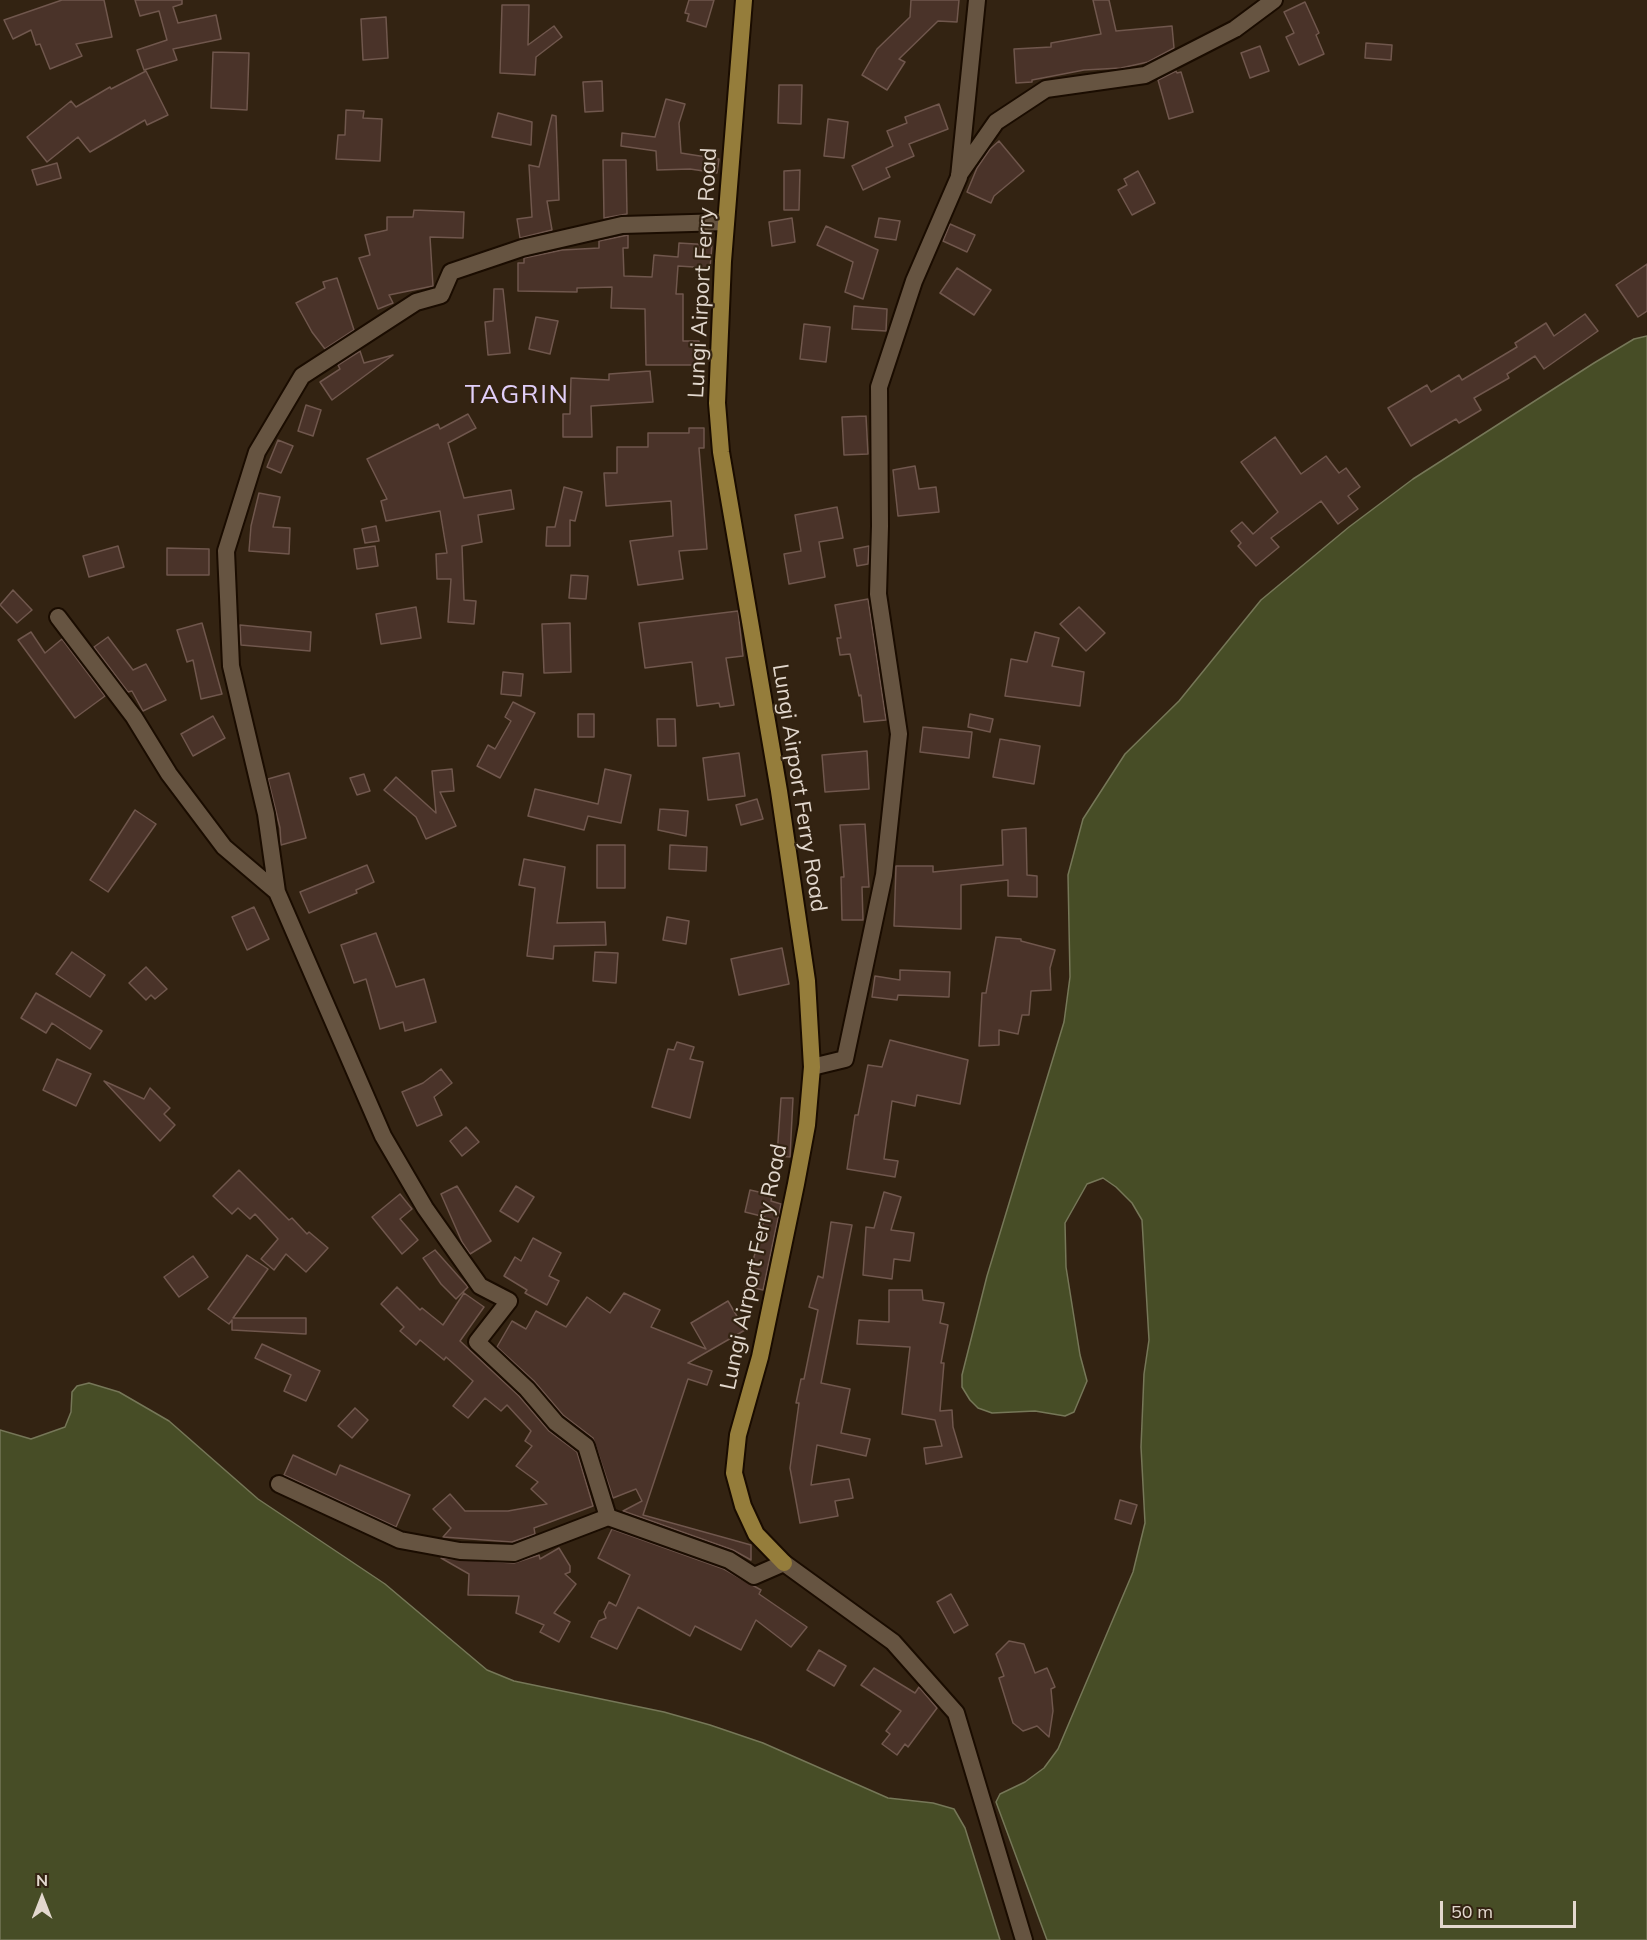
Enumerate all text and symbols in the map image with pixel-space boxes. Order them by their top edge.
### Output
street label: Lungi Airport Ferry Road [683,147,723,399]
district label: TAGRIN [465,379,569,411]
street label: Lungi Airport Ferry Road [766,662,832,914]
street label: Lungi Airport Ferry Road [715,1142,793,1392]
north arrow [12,1868,72,1928]
text: N [36,1870,48,1890]
scale bar [1443,1889,1580,1927]
text: 50 m [1451,1900,1493,1923]

